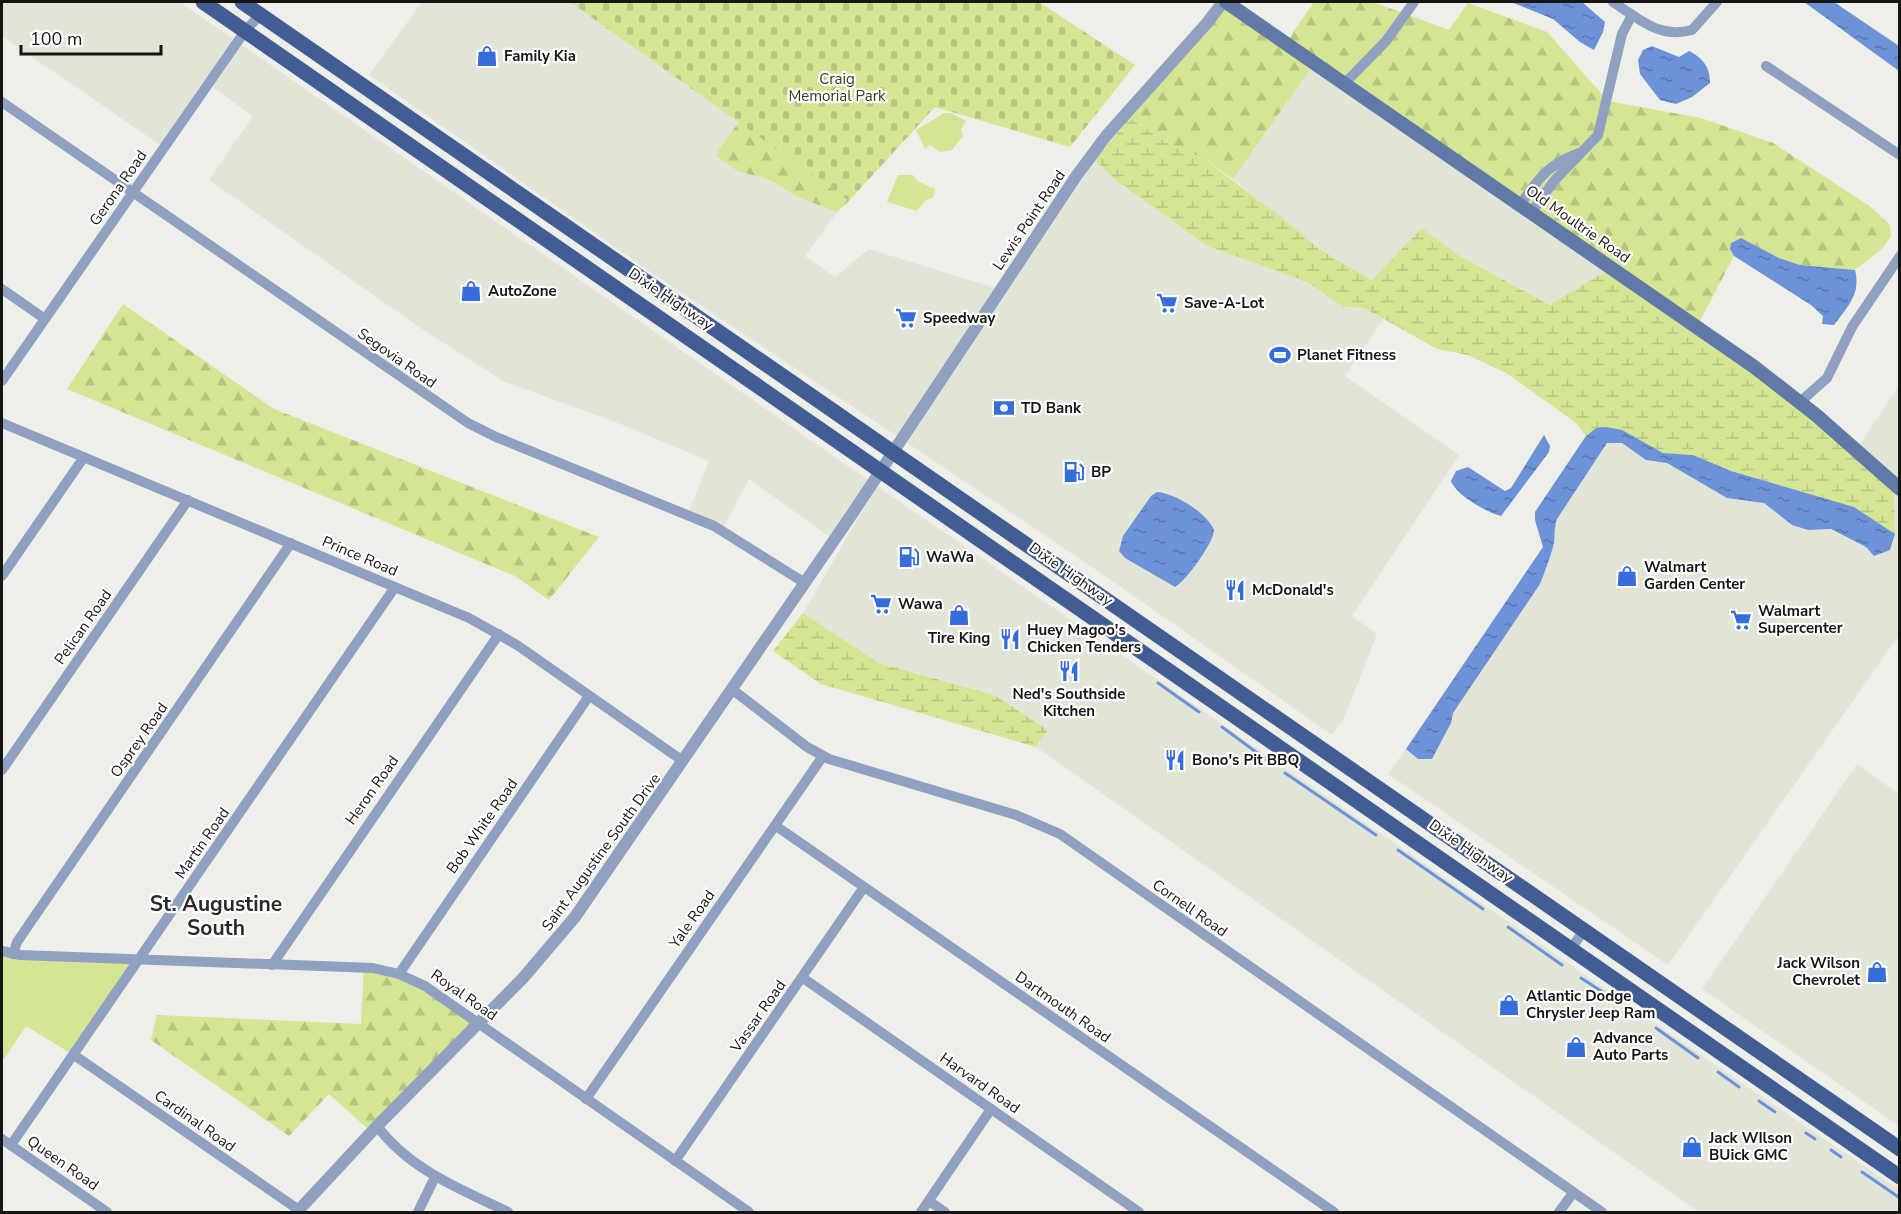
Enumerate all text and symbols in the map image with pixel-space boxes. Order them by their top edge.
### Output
scale bar [21,18,160,56]
text: 100 m [30,27,82,51]
shop icon: Family Kia [475,44,499,68]
place label: Family Kia [504,46,576,66]
park label: Craig Memorial Park [788,69,886,106]
street label: Gerona Road [85,146,151,230]
street label: Lewis Point Road [988,166,1070,274]
street label: Old Moultrie Road [1522,180,1634,268]
street label: Dixie Highway [625,263,717,335]
shop icon: AutoZone [459,279,483,303]
place label: AutoZone [488,281,557,301]
supermarket icon: Save-A-Lot [1155,291,1179,315]
place label: Save-A-Lot [1184,293,1264,313]
supermarket icon: Speedway [894,306,918,330]
place label: Speedway [923,308,996,328]
street label: Segovia Road [354,323,440,393]
sports icon: Planet Fitness [1268,343,1292,367]
place label: Planet Fitness [1297,345,1396,365]
bank icon: TD Bank [992,396,1016,420]
place label: TD Bank [1021,398,1082,418]
fuel station icon: BP [1062,460,1086,484]
place label: BP [1091,462,1111,482]
street label: Prince Road [319,531,401,581]
street label: Dixie Highway [1025,538,1117,610]
fuel station icon: WaWa [897,545,921,569]
place label: WaWa [926,547,974,567]
place label: Walmart Garden Center [1644,557,1745,594]
shop icon: Walmart Garden Center [1615,564,1639,588]
restaurant icon: McDonald's [1223,578,1247,602]
place label: McDonald's [1252,580,1334,600]
street label: Pelican Road [50,586,116,668]
supermarket icon: Wawa [869,592,893,616]
place label: Wawa [898,594,943,614]
place label: Walmart Supercenter [1758,601,1843,638]
shop icon: Tire King [947,603,971,627]
supermarket icon: Walmart Supercenter [1729,608,1753,632]
place label: Huey Magoo's Chicken Tenders [1027,620,1141,657]
restaurant icon: Huey Magoo's Chicken Tenders [998,627,1022,651]
place label: Tire King [928,628,990,648]
restaurant icon: Ned's Southside Kitchen [1057,659,1081,683]
place label: Ned's Southside Kitchen [1013,684,1125,721]
street label: Osprey Road [106,699,172,781]
restaurant icon: Bono's Pit BBQ [1163,748,1187,772]
place label: Bono's Pit BBQ [1192,750,1299,770]
street label: Heron Road [341,751,403,829]
street label: Saint Augustine South Drive [537,769,665,935]
street label: Bob White Road [442,775,522,877]
street label: Martin Road [170,803,234,883]
street label: Dixie Highway [1425,815,1517,887]
street label: Cornell Road [1148,875,1232,941]
street label: Yale Road [664,886,719,953]
district label: St. Augustine South [150,890,282,942]
place label: Jack Wilson Chevrolet [1776,953,1860,990]
shop icon: Jack Wilson Chevrolet [1865,960,1889,984]
street label: Royal Road [427,965,501,1025]
street label: Dartmouth Road [1011,967,1115,1047]
street label: Vassar Road [725,976,790,1057]
place label: Atlantic Dodge Chrysler Jeep Ram [1526,986,1655,1023]
shop icon: Atlantic Dodge Chrysler Jeep Ram [1497,993,1521,1017]
place label: Advance Auto Parts [1593,1028,1668,1065]
shop icon: Advance Auto Parts [1564,1035,1588,1059]
street label: Harvard Road [936,1048,1024,1118]
street label: Cardinal Road [150,1086,240,1156]
place label: Jack WIlson BUick GMC [1708,1128,1792,1165]
street label: Queen Road [23,1131,103,1195]
shop icon: Jack WIlson BUick GMC [1680,1135,1704,1159]

